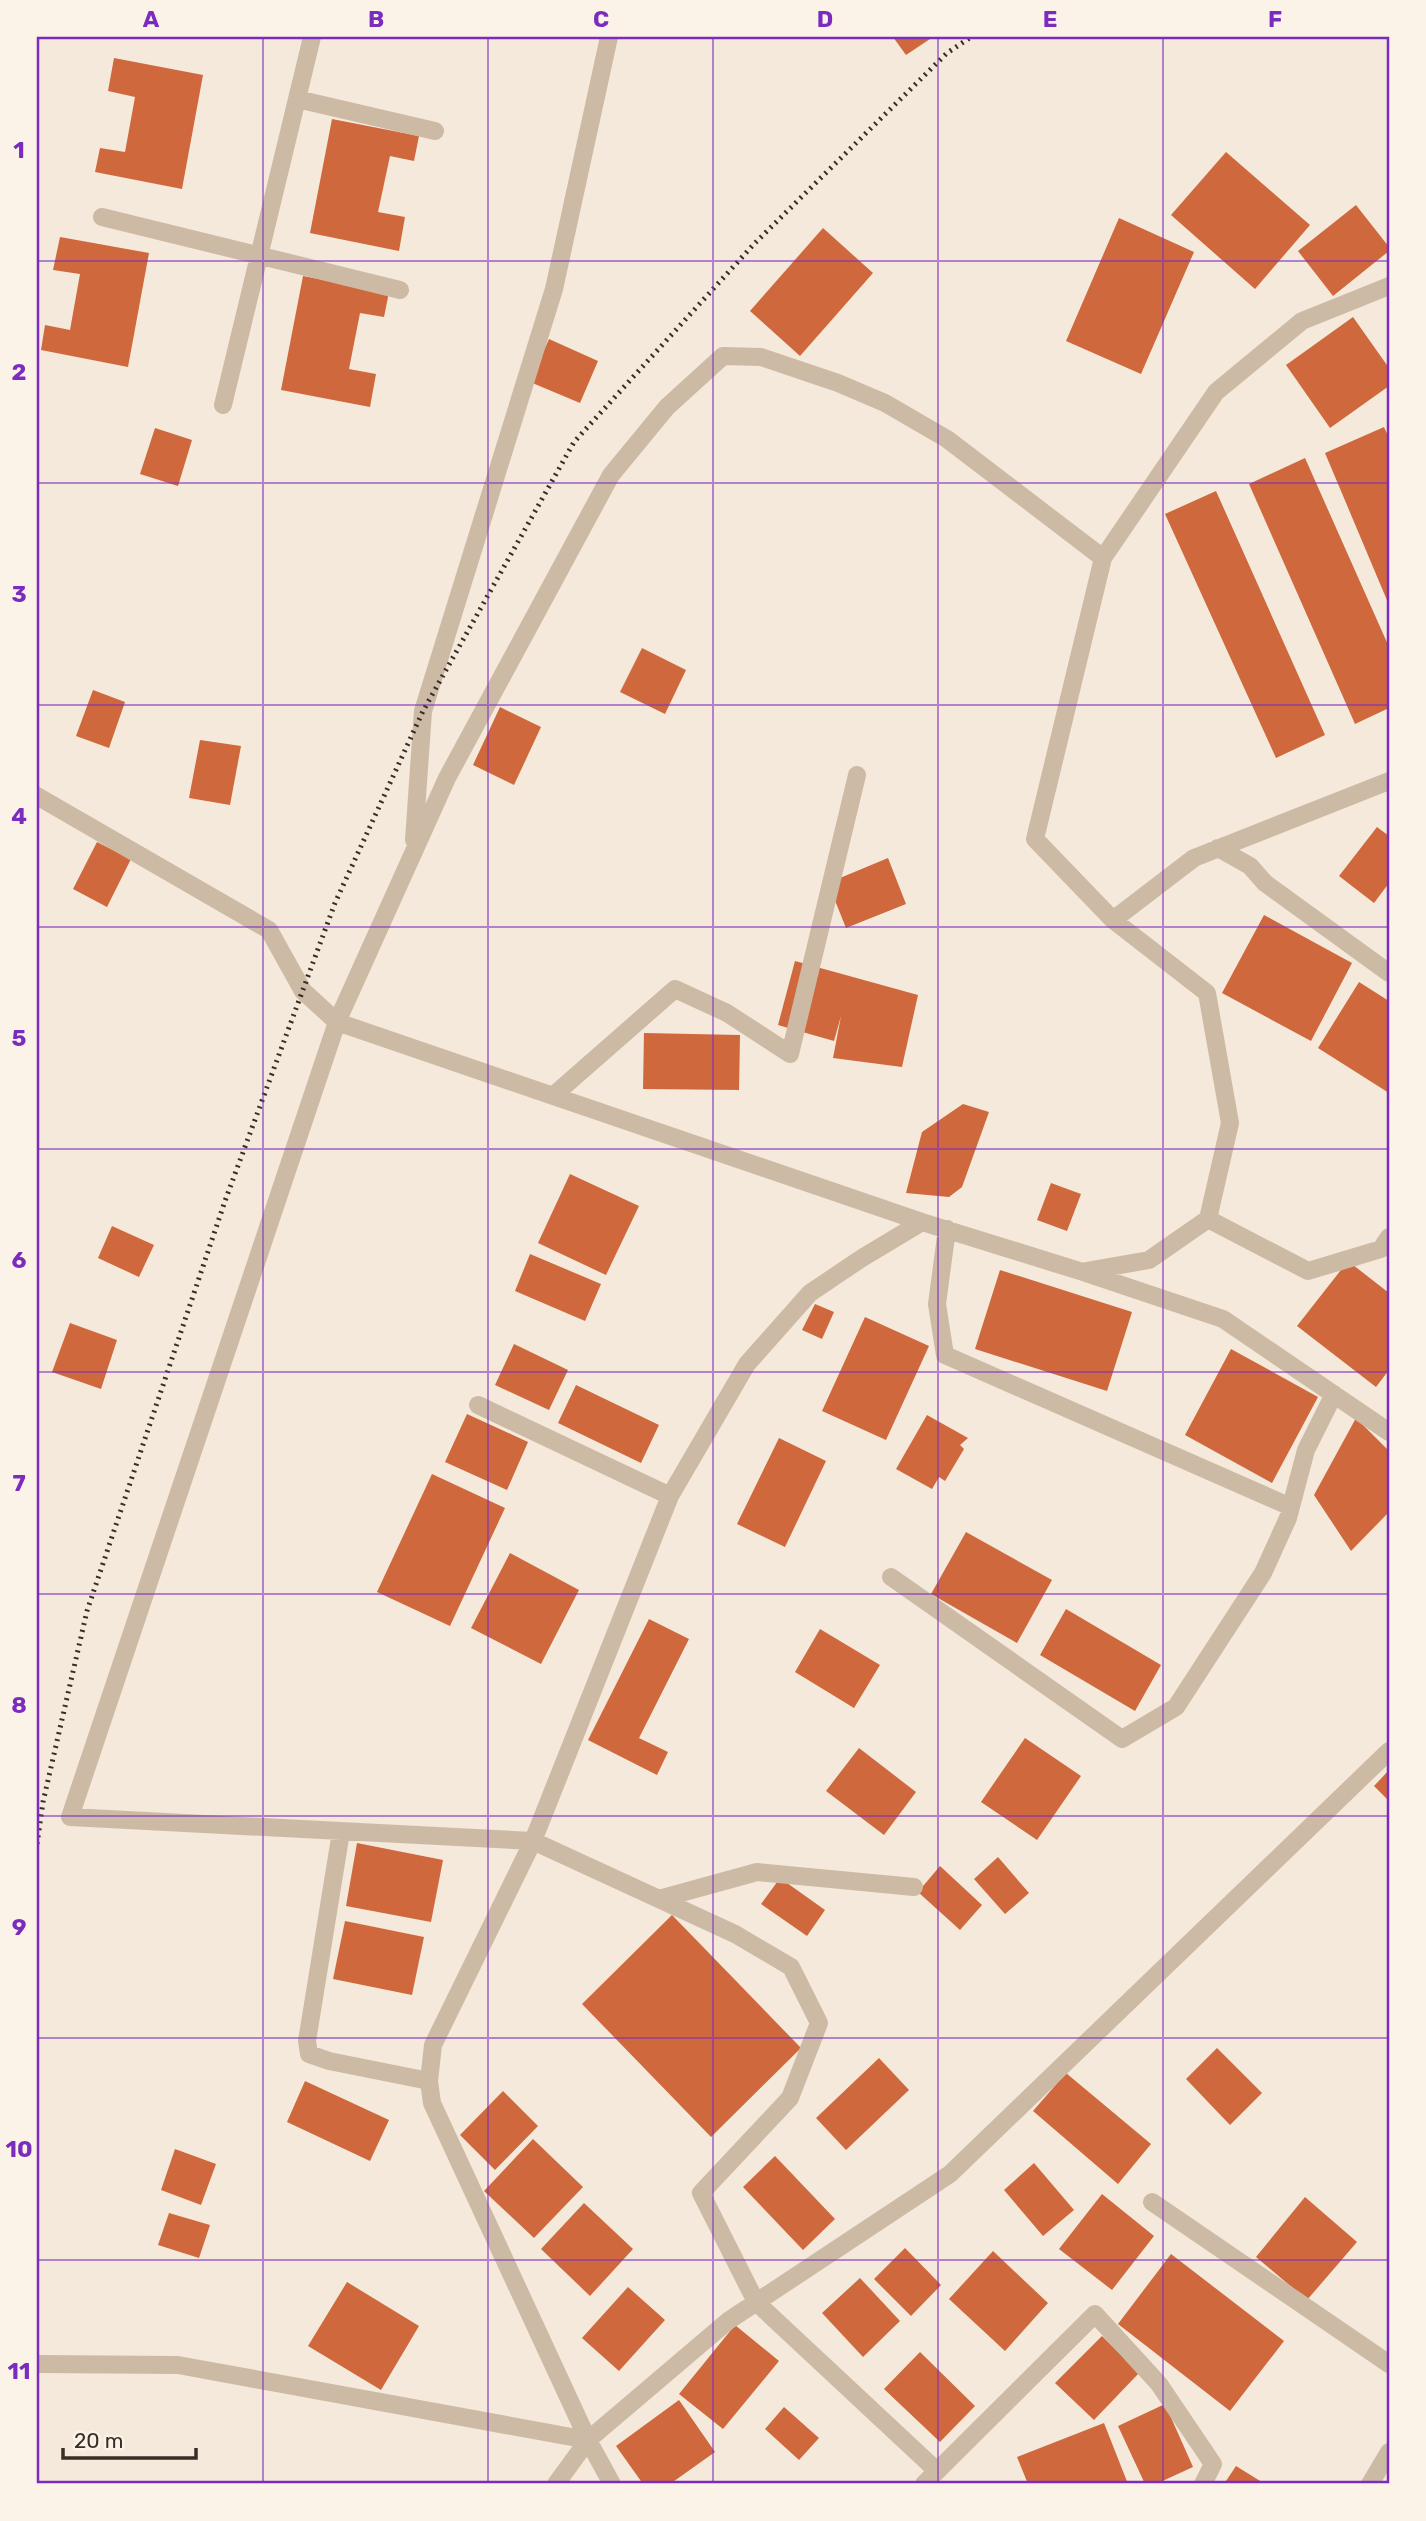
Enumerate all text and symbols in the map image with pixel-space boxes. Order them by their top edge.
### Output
text: A [143,5,160,33]
text: B [368,5,384,33]
text: C [593,5,609,33]
text: D [817,5,833,33]
text: E [1043,5,1057,33]
text: F [1268,5,1282,33]
text: 1 [13,136,25,164]
text: 2 [12,358,26,386]
text: 3 [11,580,27,608]
text: 4 [11,802,27,830]
text: 5 [12,1024,27,1052]
text: 6 [12,1246,27,1274]
text: 7 [12,1469,26,1497]
text: 8 [11,1691,27,1719]
text: 9 [12,1913,26,1941]
text: 10 [5,2135,33,2163]
text: 11 [8,2357,30,2385]
scale bar [63,2416,196,2460]
text: 20 m [74,2428,123,2453]

